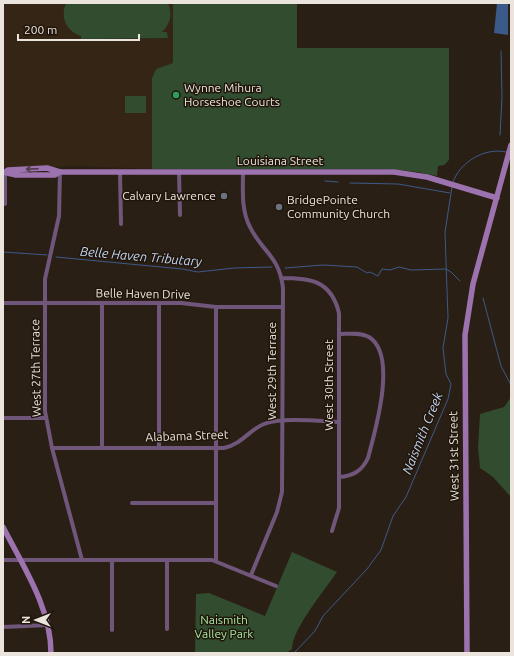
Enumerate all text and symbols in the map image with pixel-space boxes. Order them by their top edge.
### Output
scale bar [18,16,139,42]
text: 200 m [24,23,57,36]
place label: Wynne Mihura Horseshoe Courts [184,81,280,108]
marker: Wynne Mihura Horseshoe Courts [171,90,181,100]
street label: Louisiana Street [237,154,324,167]
one-way arrow [26,165,39,173]
place label: Calvary Lawrence [122,189,216,202]
marker: Calvary Lawrence [219,191,229,201]
place label: BridgePointe Community Church [287,193,390,220]
marker: BridgePointe Community Church [274,202,284,212]
water label: Belle Haven Tributary [80,244,203,268]
street label: Belle Haven Drive [95,286,191,301]
street label: West 27th Terrace [28,319,43,417]
street label: West 29th Terrace [265,322,278,420]
street label: West 30th Street [322,339,335,431]
water label: Naismith Creek [399,390,445,476]
street label: West 31st Street [446,411,461,501]
street label: Alabama Street [145,428,229,443]
north arrow [16,600,56,640]
park label: Naismith Valley Park [195,613,253,640]
text: N [20,616,32,624]

